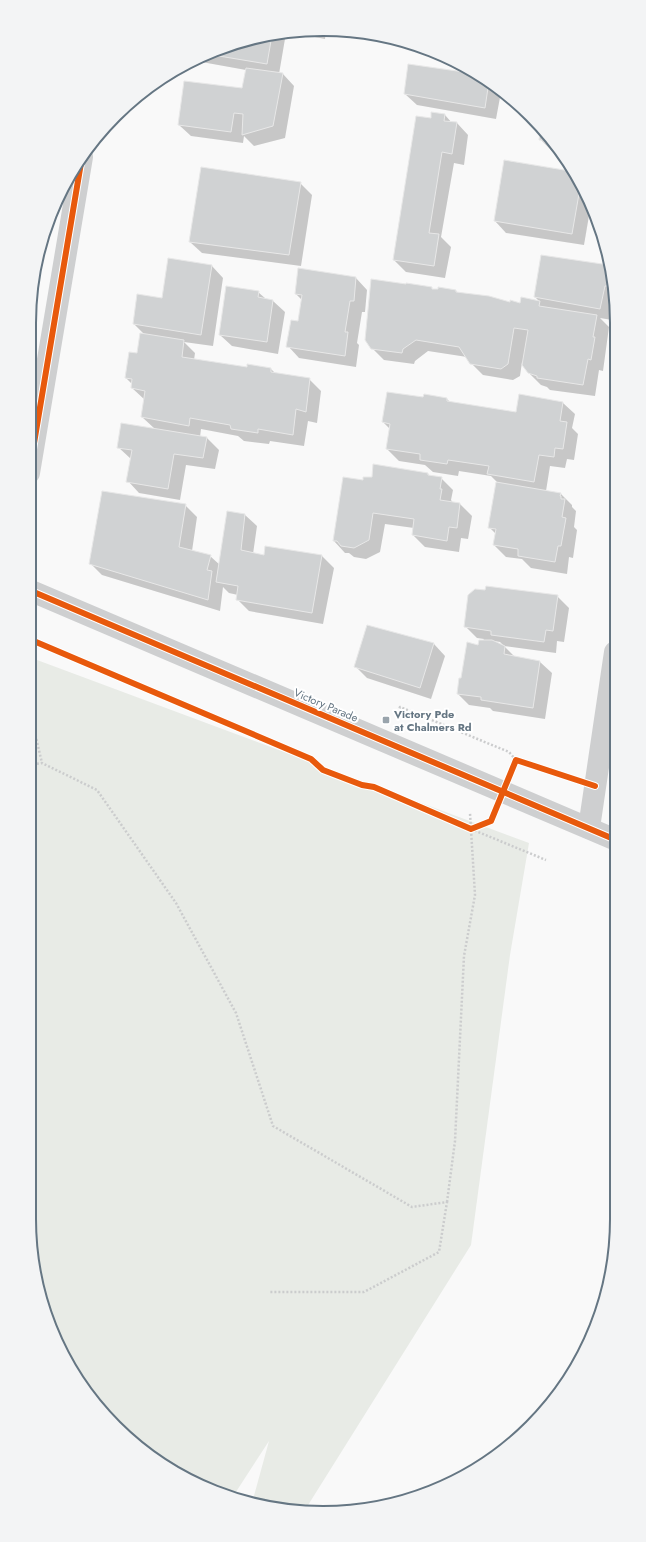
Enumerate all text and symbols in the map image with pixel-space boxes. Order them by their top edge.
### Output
street label: Victory Parade [291,684,361,726]
place label: Victory Pde at Chalmers Rd [393,706,472,735]
marker: Victory Pde at Chalmers Rd [381,715,391,725]

